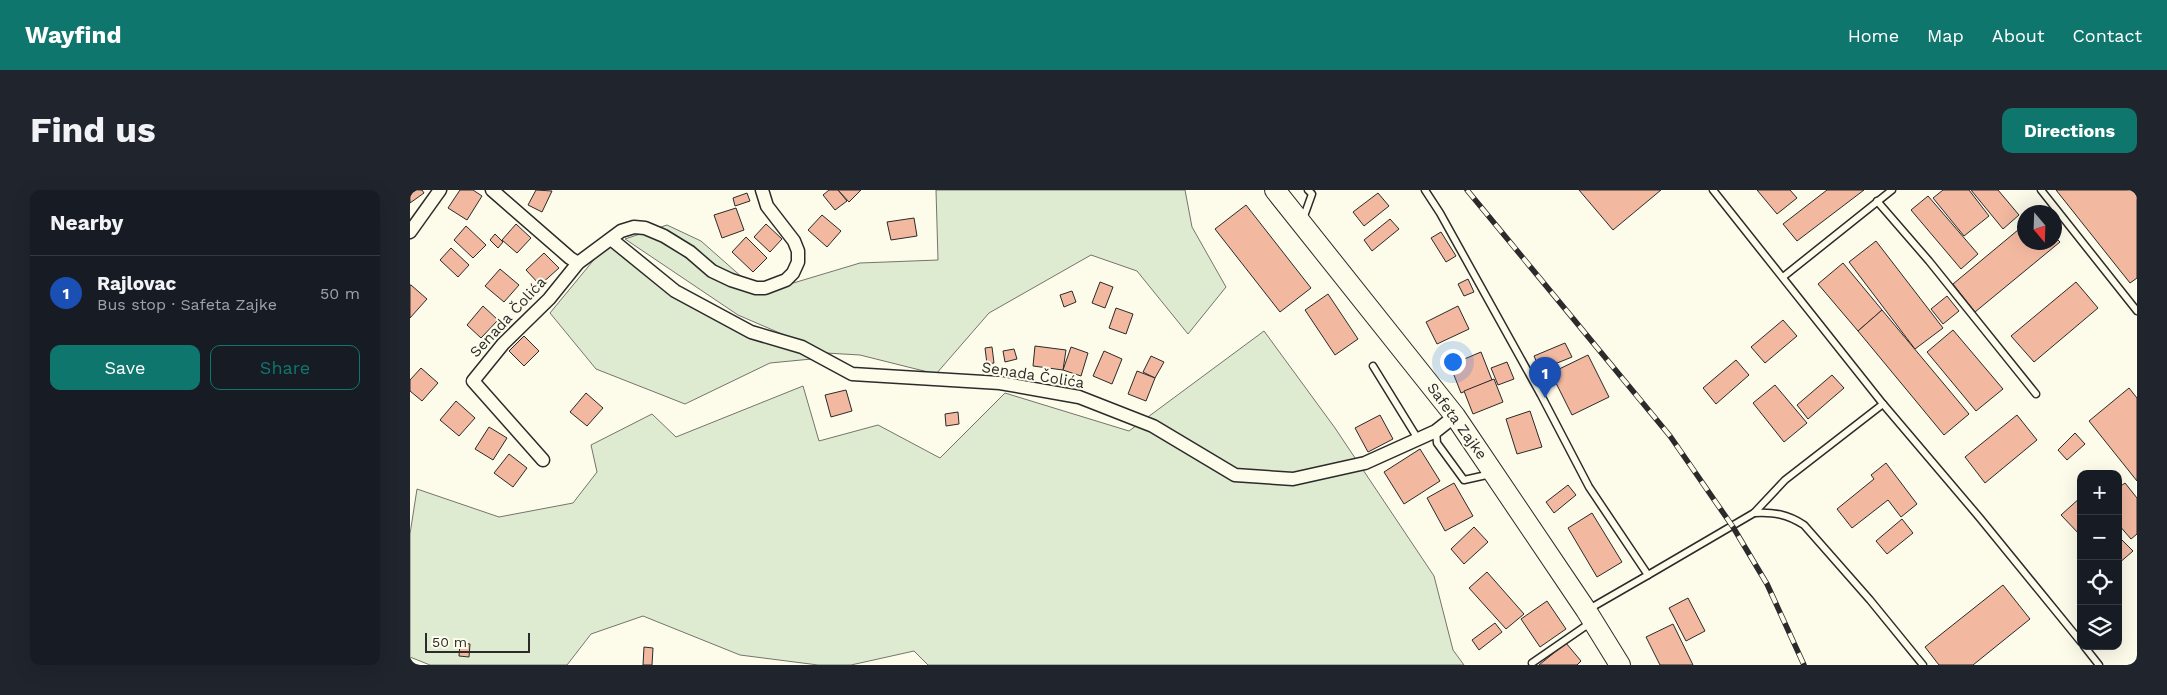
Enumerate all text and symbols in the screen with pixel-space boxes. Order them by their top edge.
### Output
text: Wayfind [25,21,121,49]
text: Home [1848,25,1899,46]
text: Map [1927,25,1964,46]
text: About [1992,25,2044,46]
text: Contact [2072,25,2142,46]
button: Directions [2002,108,2137,153]
text: Find us [30,109,156,151]
north arrow [2017,205,2062,250]
text: Nearby [50,210,123,235]
text: Rajlovac [97,272,176,295]
street label: Senada Čolića [465,272,550,361]
text: 1 [63,284,69,303]
text: 50 m [320,284,360,303]
text: Bus stop · Safeta Zajke [97,295,277,314]
button: Save [50,345,200,390]
button: Share [210,345,360,390]
your location [1440,349,1466,375]
street label: Senada Čolića [980,357,1086,392]
pin: 1 [1529,357,1561,398]
street label: Safeta Zajke [1423,379,1491,463]
map controls [2077,470,2122,650]
button: + [2077,470,2122,515]
button: − [2077,515,2122,560]
button: locate [2077,560,2122,605]
button: layers [2077,605,2122,650]
scale bar [425,630,530,653]
text: 50 m [432,634,467,650]

